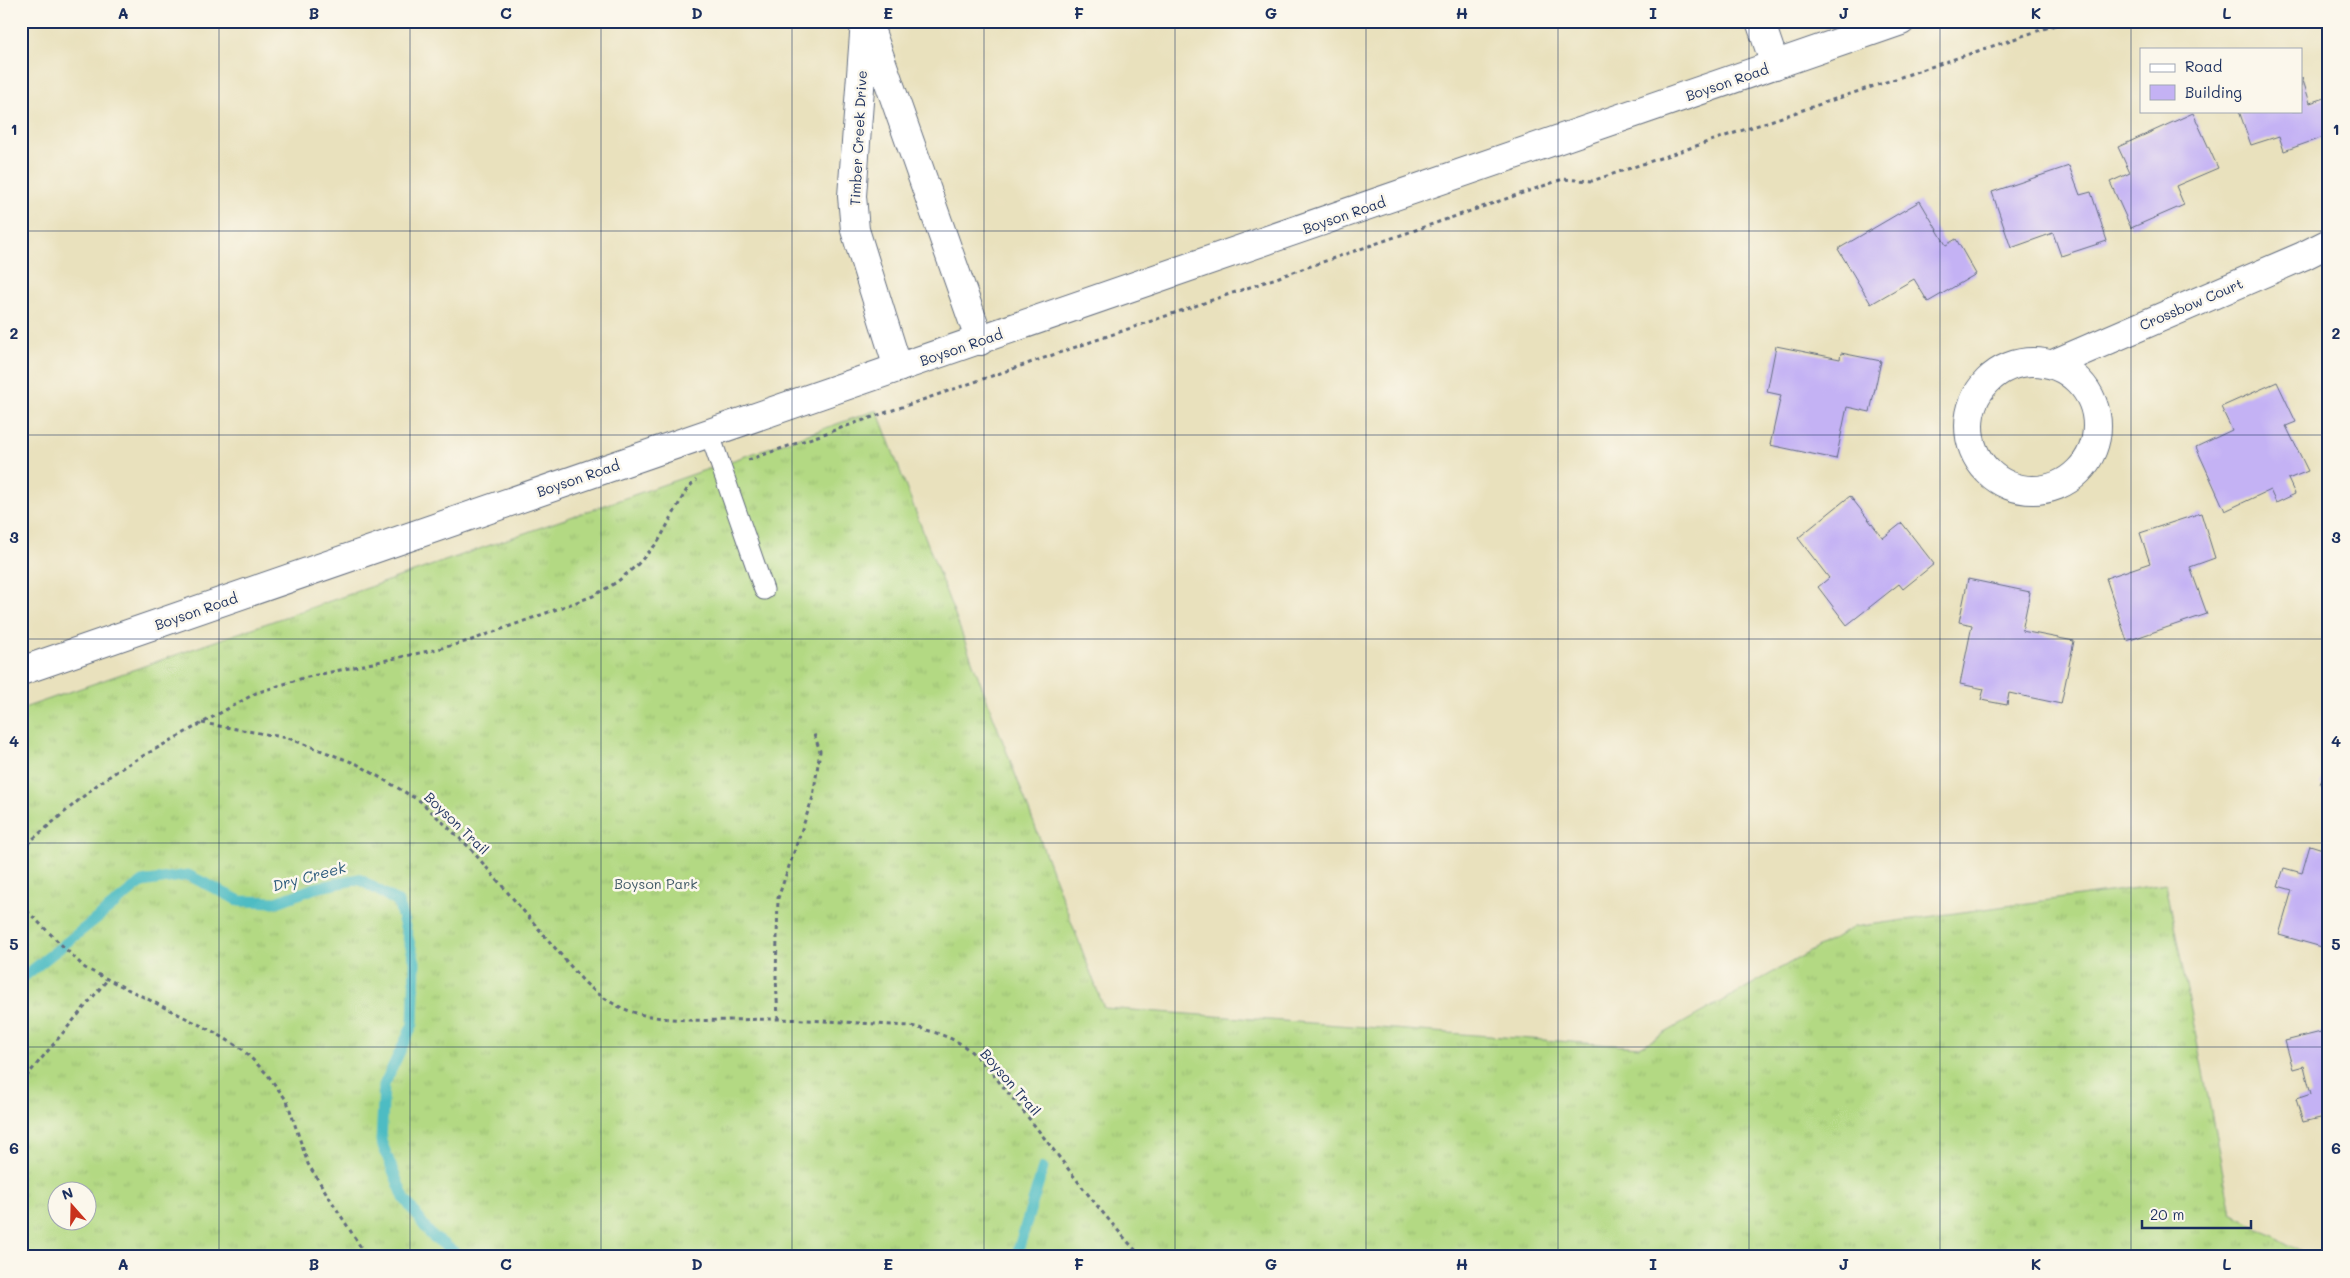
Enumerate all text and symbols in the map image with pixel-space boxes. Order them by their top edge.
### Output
text: A [117,2,129,23]
text: B [309,2,319,23]
text: C [500,2,512,23]
text: D [691,2,703,23]
text: E [883,2,893,23]
text: F [1074,2,1084,23]
text: G [1265,2,1277,23]
text: H [1456,2,1468,23]
text: I [1649,2,1657,23]
text: J [1839,2,1849,23]
text: K [2031,2,2041,23]
text: L [2222,2,2232,23]
legend [2140,48,2302,112]
text: Road [2185,56,2222,76]
street label: Boyson Road [1683,59,1771,105]
street label: Timber Creek Drive [845,70,871,206]
text: Building [2185,82,2242,102]
text: 1 [10,118,18,139]
text: 1 [2332,118,2340,139]
street label: Boyson Road [1300,192,1388,238]
street label: Crossbow Court [2136,274,2246,334]
text: 2 [10,322,19,343]
text: 2 [2332,322,2341,343]
street label: Boyson Road [917,324,1005,370]
street label: Boyson Road [534,455,622,501]
text: 3 [9,526,19,547]
text: 3 [2331,526,2341,547]
street label: Boyson Road [152,588,240,634]
text: 4 [9,730,19,751]
text: 4 [2331,730,2341,751]
street label: Boyson Trail [421,787,493,859]
water label: Dry Creek [270,856,349,895]
park label: Boyson Park [614,874,698,893]
text: 5 [9,933,19,954]
text: 5 [2331,933,2341,954]
street label: Boyson Trail [977,1044,1045,1120]
text: 6 [9,1137,19,1158]
text: 6 [2331,1137,2341,1158]
north arrow [48,1180,98,1230]
text: N [59,1183,76,1204]
scale bar [2142,1198,2251,1230]
text: 20 m [2150,1204,2184,1224]
text: A [117,1253,129,1274]
text: B [309,1253,319,1274]
text: C [500,1253,512,1274]
text: D [691,1253,703,1274]
text: E [883,1253,893,1274]
text: F [1074,1253,1084,1274]
text: G [1265,1253,1277,1274]
text: H [1456,1253,1468,1274]
text: I [1649,1253,1657,1274]
text: J [1839,1253,1849,1274]
text: K [2031,1253,2041,1274]
text: L [2222,1253,2232,1274]

